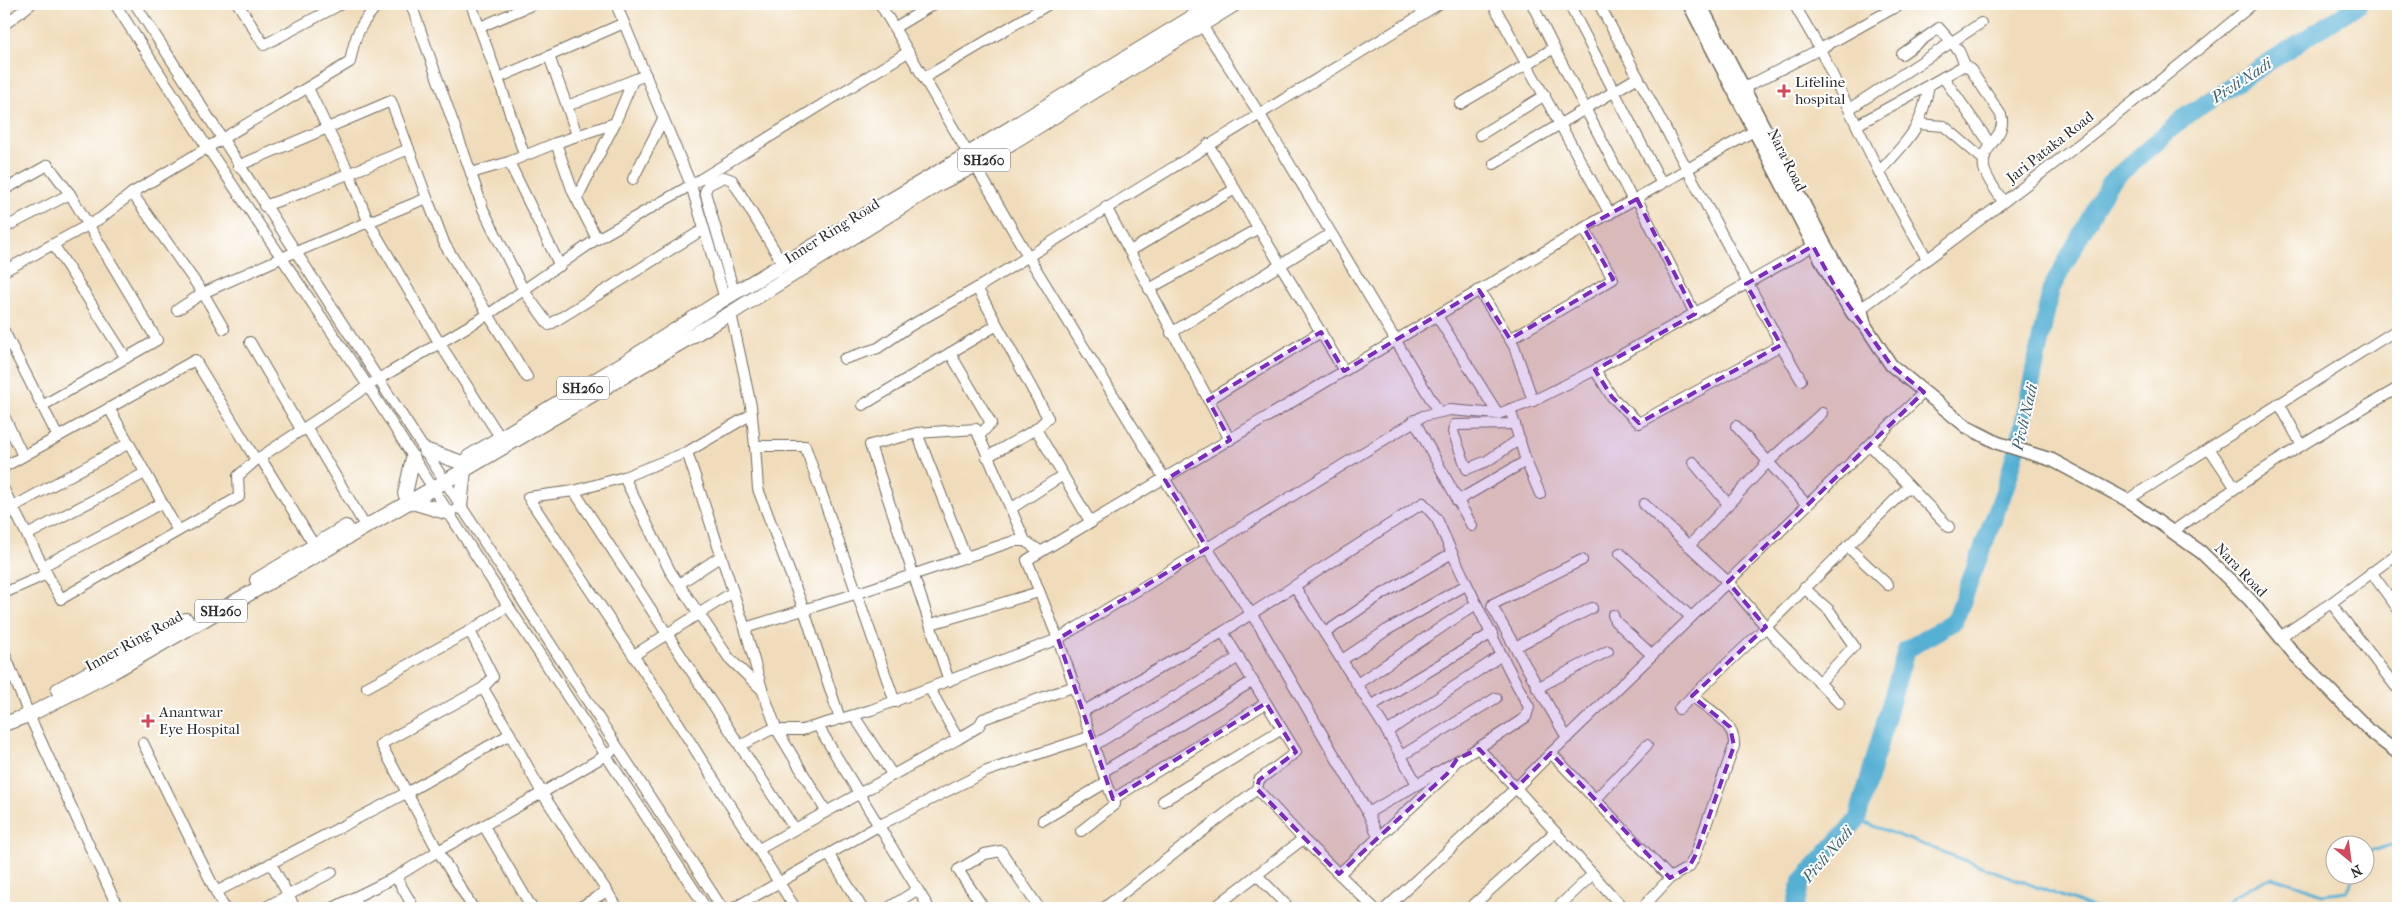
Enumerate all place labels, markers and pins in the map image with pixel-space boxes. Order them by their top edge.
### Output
place label: Lifeline hospital [1795,73,1846,108]
marker: Lifeline hospital [1777,84,1791,98]
place label: Anantwar Eye Hospital [158,703,240,738]
marker: Anantwar Eye Hospital [141,714,155,728]

